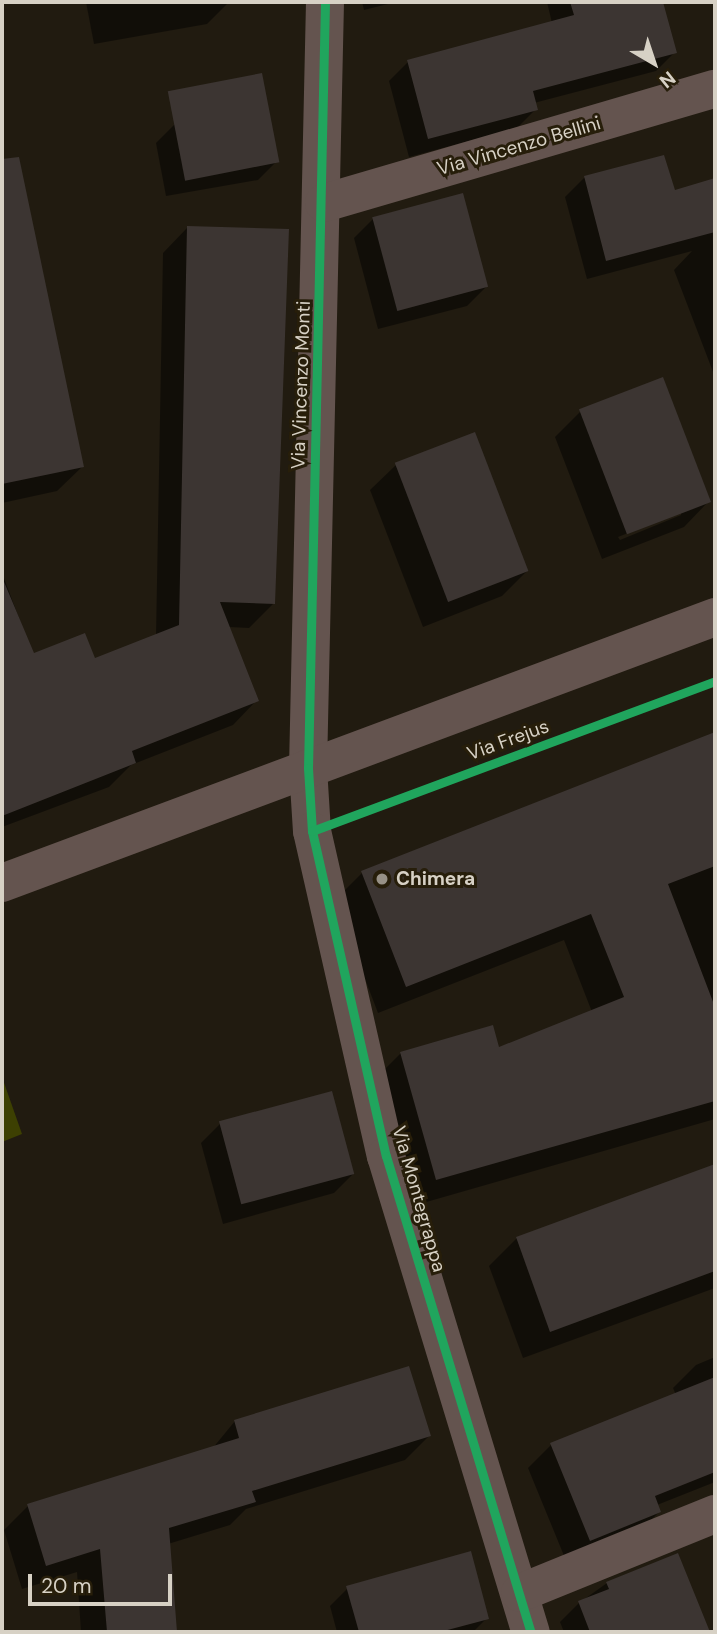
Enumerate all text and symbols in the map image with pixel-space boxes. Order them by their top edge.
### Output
north arrow [619,28,689,98]
text: N [654,66,681,94]
street label: Via Vincenzo Bellini [435,112,603,180]
street label: Via Vincenzo Monti [287,300,315,470]
street label: Via Frejus [464,715,552,765]
place label: Chimera [396,868,475,890]
marker: Chimera [374,871,390,887]
street label: Via Montegrappa [387,1123,451,1275]
scale bar [32,1560,175,1604]
text: 20 m [41,1572,92,1600]

